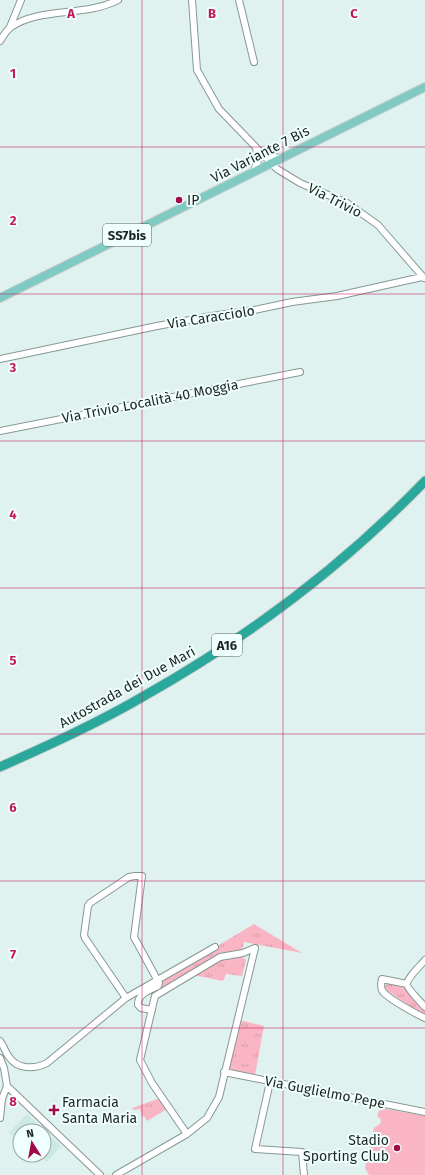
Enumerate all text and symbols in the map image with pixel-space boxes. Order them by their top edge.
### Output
text: A [66,6,75,21]
text: B [208,6,216,21]
text: C [350,6,358,21]
text: 1 [10,66,16,81]
street label: Via Variante 7 Bis [208,122,313,187]
street label: Via Trivio [305,180,365,221]
place label: IP [187,192,199,209]
marker: IP [174,195,184,205]
text: 2 [10,213,17,228]
road number: SS7bis [103,224,151,246]
street label: Via Caracciolo [166,302,256,333]
text: 3 [9,360,17,375]
street label: Via Trivio Località 40 Moggia [60,376,240,427]
text: 4 [9,507,17,522]
road number: A16 [212,634,242,656]
street label: Autostrada dei Due Mari [56,643,198,732]
text: 5 [10,653,17,668]
text: 6 [9,800,17,815]
text: 7 [10,947,16,962]
street label: Via Guglielmo Pepe [263,1072,387,1113]
text: 8 [9,1094,17,1109]
place label: Farmacia Santa Maria [62,1094,137,1127]
marker: Farmacia Santa Maria [49,1105,59,1115]
north arrow [12,1123,52,1163]
text: N [25,1127,35,1141]
place label: Stadio Sporting Club [303,1132,389,1165]
marker: Stadio Sporting Club [392,1143,402,1153]

